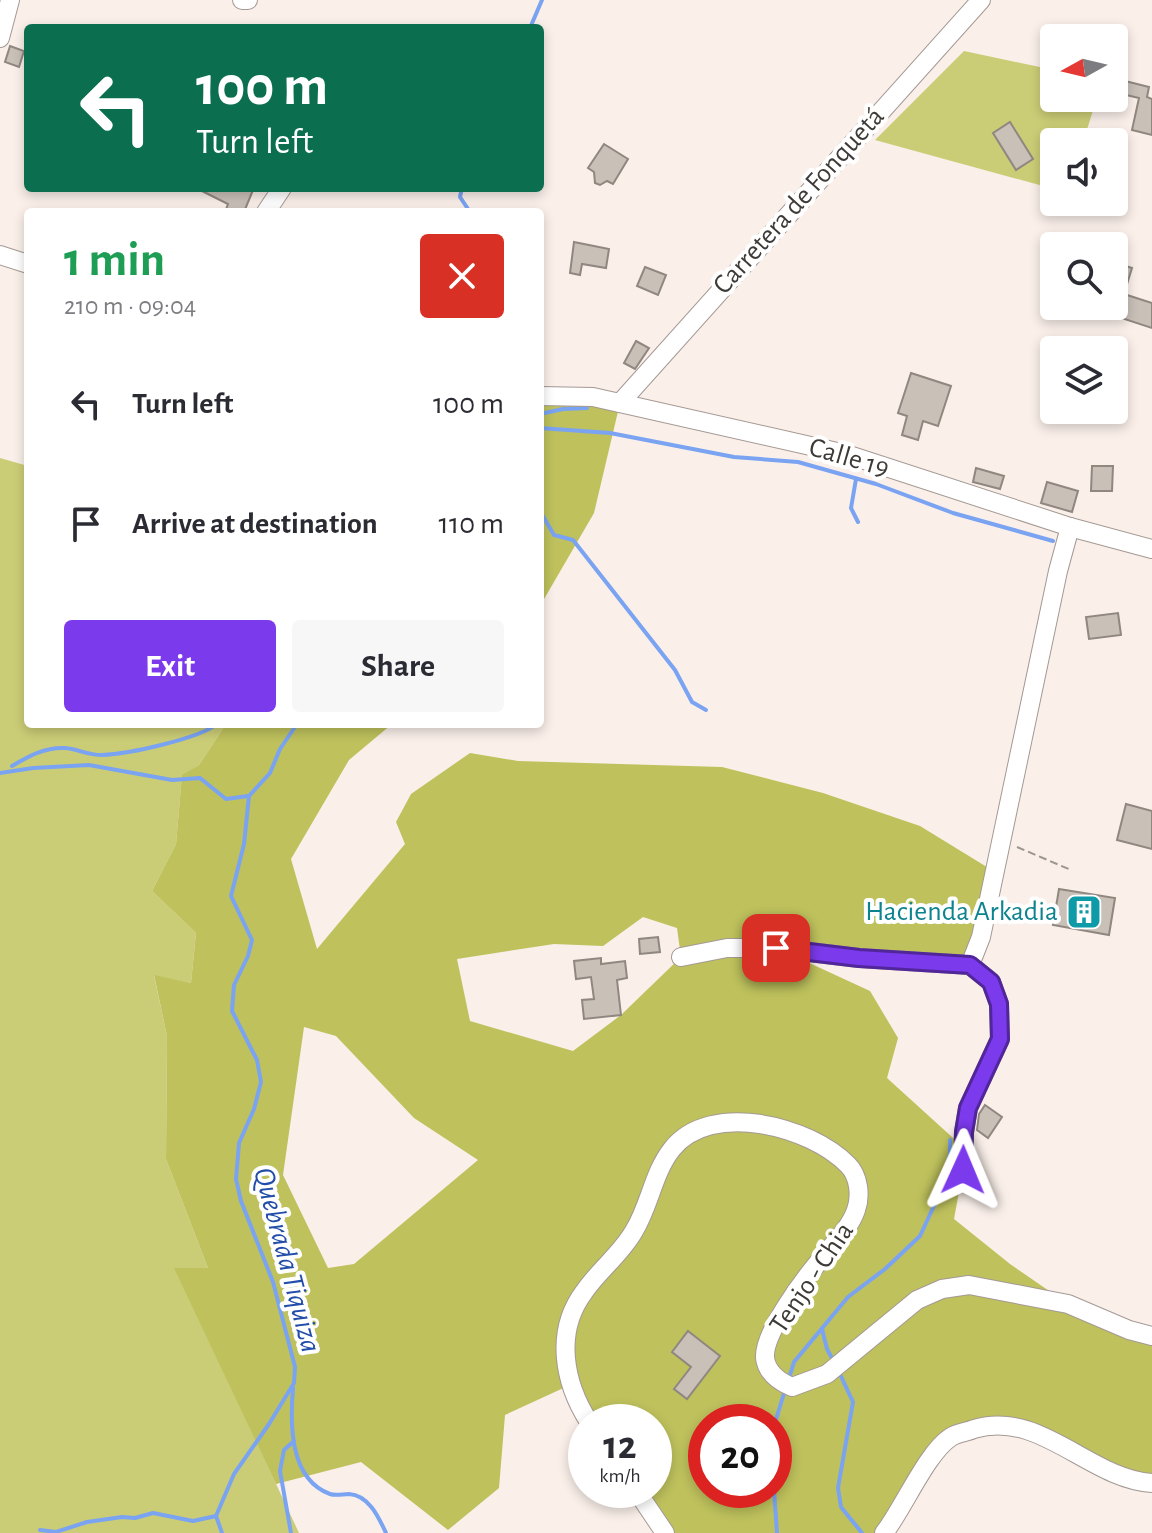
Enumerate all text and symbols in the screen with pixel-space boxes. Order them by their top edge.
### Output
north arrow [1040,24,1128,112]
map controls [1040,24,1128,424]
icon: left [64,56,168,160]
text: 100 m [196,59,328,115]
street label: Carretera de Fonquetá [708,102,890,300]
text: Turn left [196,124,313,160]
button: sound [1040,128,1128,216]
button: search [1040,232,1128,320]
button: close [420,234,504,318]
text: 1 min [64,237,165,285]
text: 210 m · 09:04 [64,293,196,319]
button: layers [1040,336,1128,424]
icon: left [64,382,108,426]
text: Turn left [132,389,233,419]
text: 100 m [433,389,504,419]
street label: Calle 19 [806,433,892,483]
icon: arrive [64,502,108,546]
text: Arrive at destination [132,509,378,539]
text: 110 m [439,509,504,539]
button: Exit [64,620,276,712]
button: Share [292,620,504,712]
building icon: Hacienda Arkadia [1065,893,1103,931]
place label: Hacienda Arkadia [865,898,1058,926]
pin [742,914,810,982]
icon: arrive [754,926,798,970]
position arrow [921,1128,1005,1212]
water label: Quebrada Tiquiza [248,1164,326,1356]
street label: Tenjo - Chia [765,1217,859,1339]
speed limit sign: 20 [688,1404,792,1508]
text: 12 [603,1426,637,1466]
text: km/h [599,1466,641,1486]

